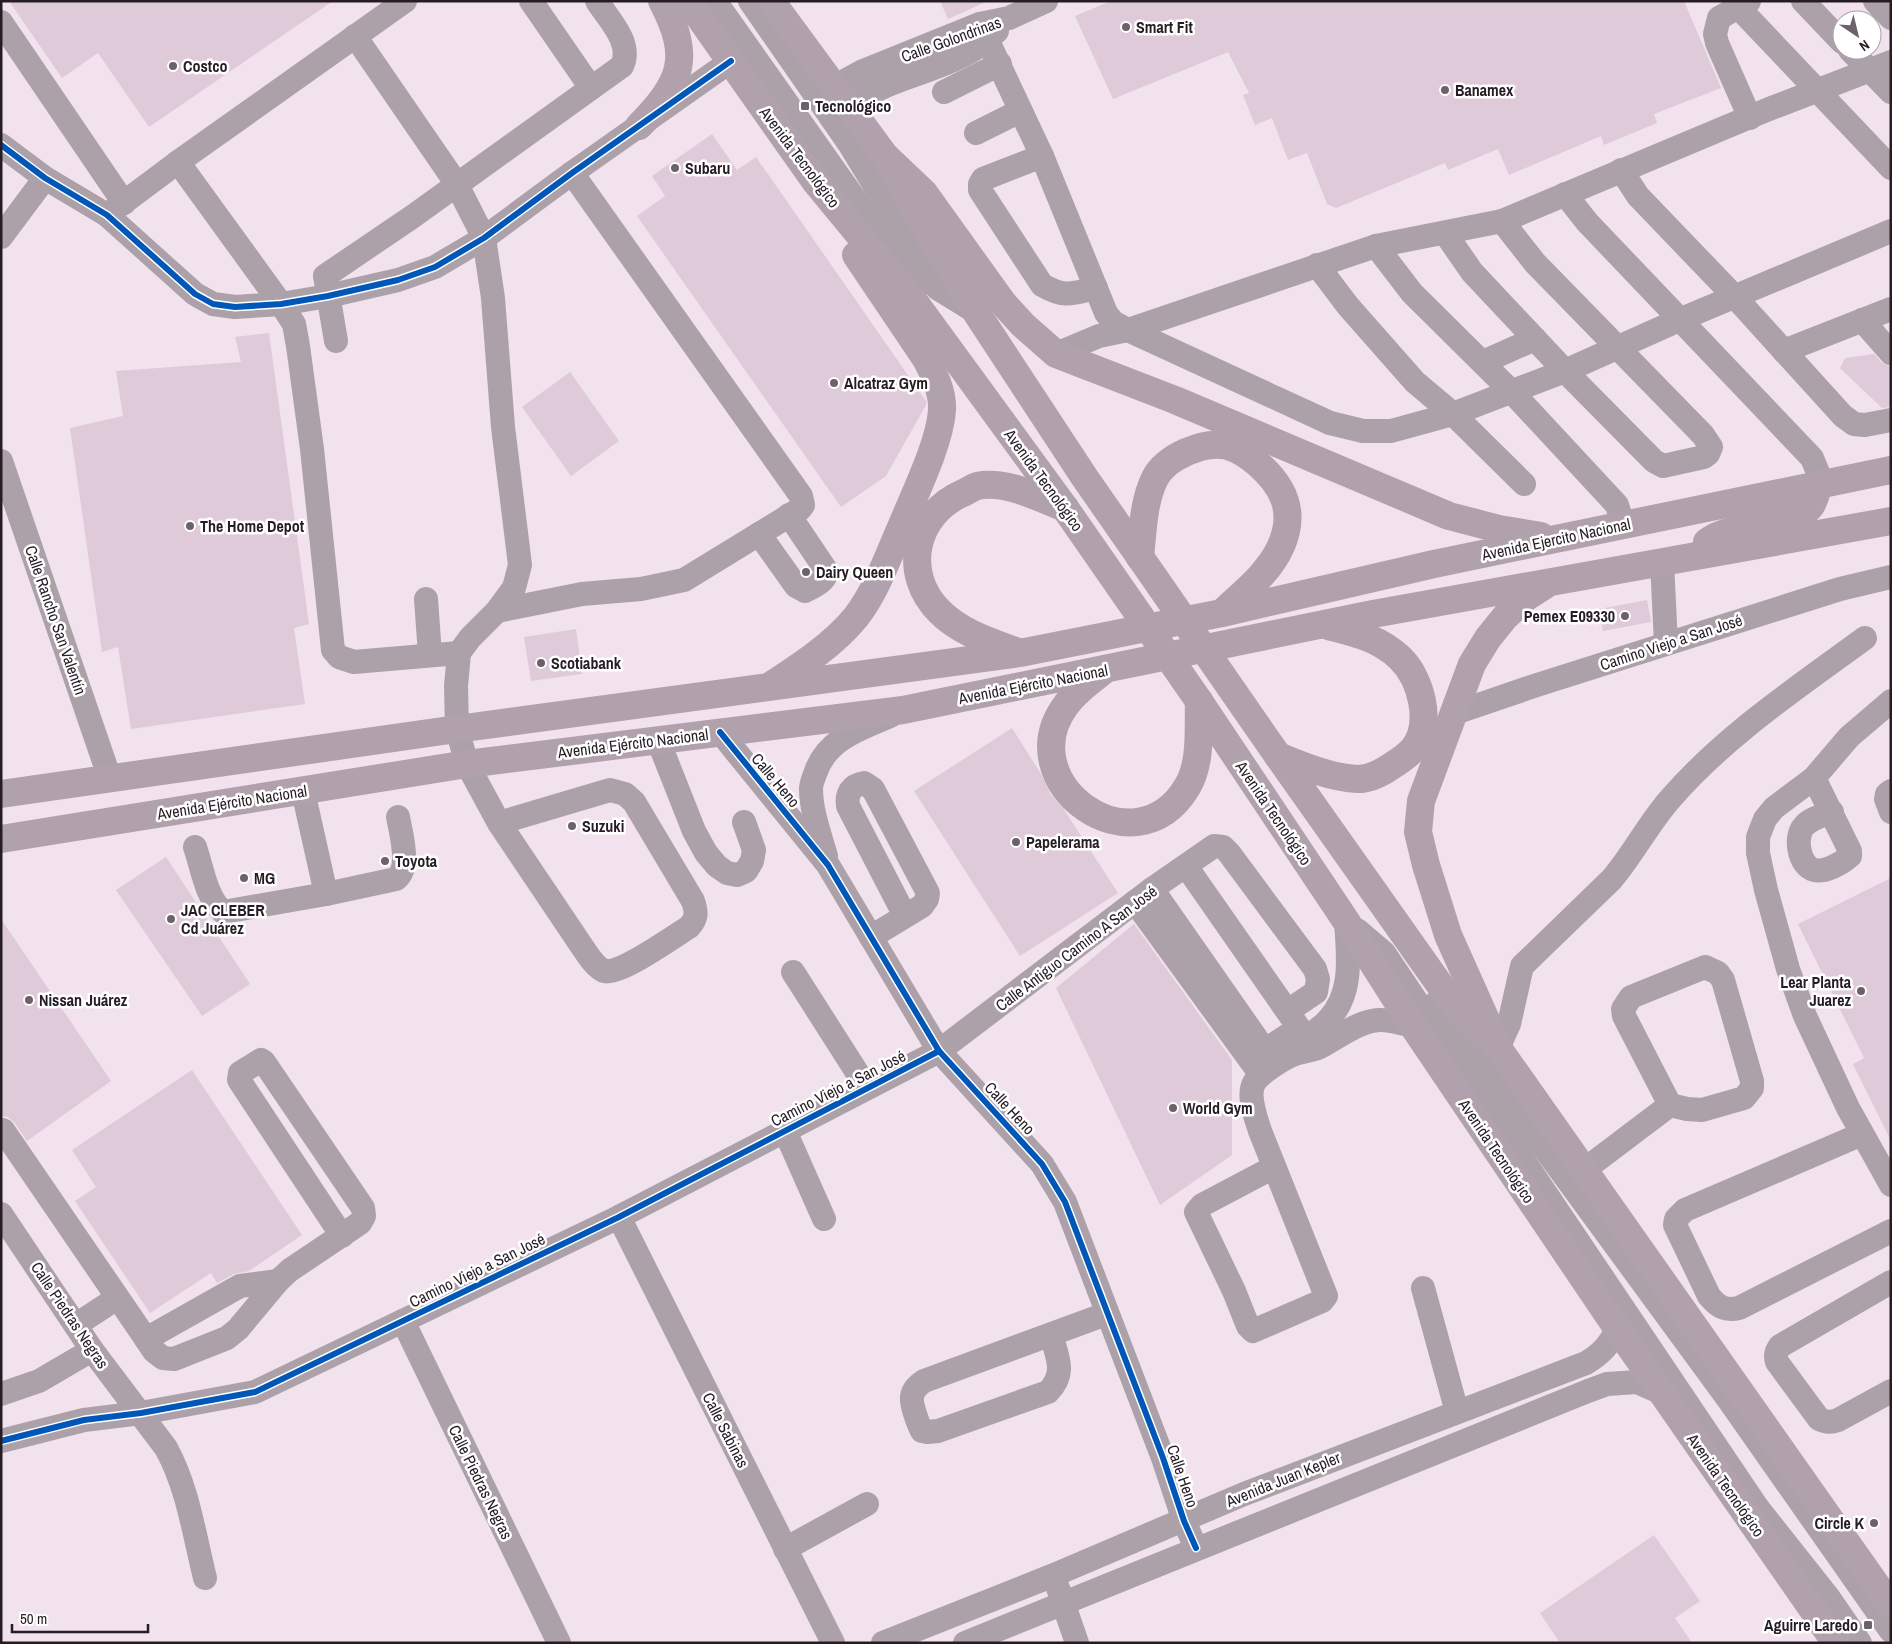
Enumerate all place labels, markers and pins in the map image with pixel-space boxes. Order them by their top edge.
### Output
place label: Smart Fit [1136,16,1193,38]
marker: Smart Fit [1120,21,1132,33]
place label: Costco [183,55,227,77]
marker: Costco [167,60,179,72]
place label: Banamex [1455,79,1514,101]
marker: Banamex [1439,84,1451,96]
place label: Tecnológico [815,95,891,117]
marker: Tecnológico [799,100,811,112]
place label: Subaru [685,157,730,179]
marker: Subaru [669,162,681,174]
place label: Alcatraz Gym [844,372,928,394]
marker: Alcatraz Gym [828,377,840,389]
place label: The Home Depot [200,515,305,537]
marker: The Home Depot [184,520,196,532]
place label: Dairy Queen [816,561,893,583]
marker: Dairy Queen [800,566,812,578]
place label: Pemex E09330 [1524,605,1615,627]
marker: Pemex E09330 [1619,610,1631,622]
place label: Scotiabank [551,652,622,674]
marker: Scotiabank [535,657,547,669]
place label: Suzuki [582,815,624,837]
marker: Suzuki [566,820,578,832]
place label: Papelerama [1026,831,1100,853]
marker: Papelerama [1010,836,1022,848]
place label: Toyota [395,850,438,872]
marker: Toyota [379,855,391,867]
place label: MG [254,867,275,889]
marker: MG [238,872,250,884]
place label: JAC CLEBER Cd Juárez [181,899,265,939]
marker: JAC CLEBER Cd Juárez [165,913,177,925]
place label: Lear Planta Juarez [1780,971,1852,1011]
marker: Lear Planta Juarez [1855,985,1867,997]
place label: Nissan Juárez [39,989,128,1011]
marker: Nissan Juárez [23,994,35,1006]
place label: World Gym [1183,1097,1253,1119]
marker: World Gym [1167,1102,1179,1114]
place label: Circle K [1814,1512,1865,1534]
marker: Circle K [1868,1517,1880,1529]
place label: Aguirre Laredo [1764,1614,1858,1636]
marker: Aguirre Laredo [1862,1619,1874,1631]

